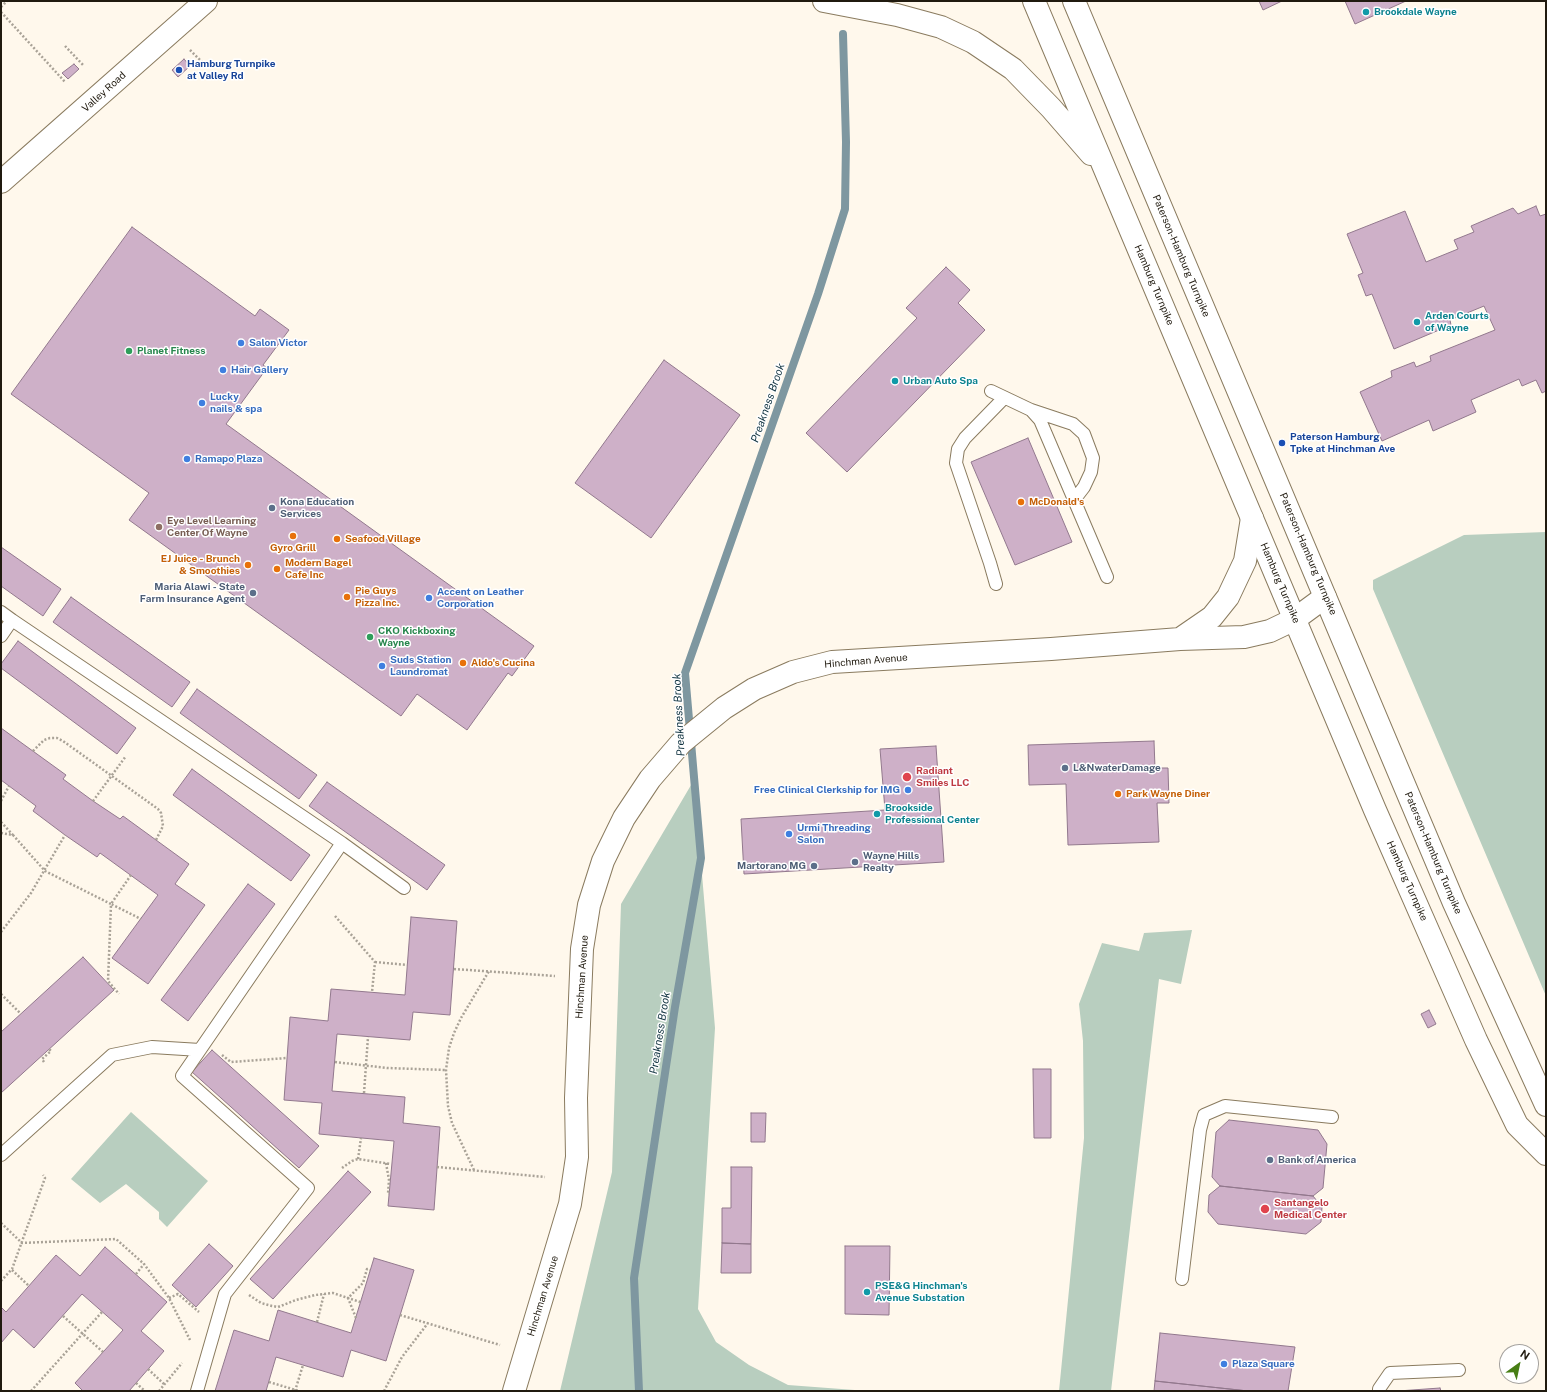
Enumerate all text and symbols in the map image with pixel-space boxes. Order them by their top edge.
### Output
place label: Brookdale Wayne [1374,6,1457,18]
marker: Brookdale Wayne [1361,7,1371,17]
place label: Hamburg Turnpike at Valley Rd [187,58,276,82]
marker: Hamburg Turnpike at Valley Rd [174,65,184,75]
street label: Valley Road [80,69,128,115]
street label: Paterson-Hamburg Turnpike [1150,193,1212,319]
street label: Hamburg Turnpike [1132,243,1176,327]
place label: Arden Courts of Wayne [1425,310,1489,334]
marker: Arden Courts of Wayne [1412,317,1422,327]
place label: Salon Victor [249,337,307,349]
marker: Salon Victor [236,338,246,348]
place label: Planet Fitness [137,345,206,357]
marker: Planet Fitness [124,346,134,356]
water label: Preakness Brook [748,362,788,444]
place label: Hair Gallery [231,364,288,376]
marker: Hair Gallery [218,365,228,375]
place label: Urban Auto Spa [903,375,978,387]
marker: Urban Auto Spa [890,376,900,386]
place label: Lucky nails & spa [210,391,262,414]
marker: Lucky nails & spa [197,398,207,408]
place label: Paterson Hamburg Tpke at Hinchman Ave [1290,431,1395,454]
marker: Paterson Hamburg Tpke at Hinchman Ave [1277,438,1287,448]
place label: Ramapo Plaza [195,453,262,465]
marker: Ramapo Plaza [182,454,192,464]
street label: Paterson-Hamburg Turnpike [1277,491,1339,617]
place label: Kona Education Services [280,496,354,520]
place label: McDonald's [1029,496,1084,508]
marker: McDonald's [1016,497,1026,507]
marker: Kona Education Services [267,503,277,513]
place label: Eye Level Learning Center Of Wayne [167,515,256,538]
marker: Eye Level Learning Center Of Wayne [154,522,164,532]
marker: Gyro Grill [288,531,298,541]
place label: Seafood Village [345,533,421,545]
marker: Seafood Village [332,534,342,544]
street label: Hamburg Turnpike [1258,541,1302,625]
place label: Gyro Grill [270,542,316,554]
place label: EJ Juice - Brunch & Smoothies [161,553,240,576]
place label: Modern Bagel Cafe Inc [285,557,352,580]
marker: EJ Juice - Brunch & Smoothies [243,560,253,570]
marker: Modern Bagel Cafe Inc [272,564,282,574]
place label: Maria Alawi - State Farm Insurance Agent [140,581,245,604]
place label: Pie Guys Pizza Inc. [355,585,399,608]
place label: Accent on Leather Corporation [437,586,524,610]
marker: Maria Alawi - State Farm Insurance Agent [248,588,258,598]
marker: Pie Guys Pizza Inc. [342,592,352,602]
marker: Accent on Leather Corporation [424,593,434,603]
place label: CKO Kickboxing Wayne [378,625,456,648]
marker: CKO Kickboxing Wayne [365,632,375,642]
street label: Hinchman Avenue [824,651,908,671]
place label: Suds Station Laundromat [390,654,451,678]
place label: Aldo's Cucina [471,657,535,669]
marker: Aldo's Cucina [458,658,468,668]
marker: Suds Station Laundromat [377,661,387,671]
water label: Preakness Brook [670,673,688,757]
place label: L&NwaterDamage [1073,762,1161,774]
marker: L&NwaterDamage [1060,763,1070,773]
place label: Radiant Smiles LLC [916,765,969,788]
marker: Radiant Smiles LLC [901,771,913,783]
place label: Free Clinical Clerkship for IMG [754,784,900,796]
marker: Free Clinical Clerkship for IMG [903,785,913,795]
place label: Park Wayne Diner [1126,788,1210,800]
marker: Park Wayne Diner [1113,789,1123,799]
street label: Paterson-Hamburg Turnpike [1402,790,1464,916]
place label: Brookside Professional Center [885,802,980,826]
marker: Brookside Professional Center [872,809,882,819]
place label: Urmi Threading Salon [797,822,871,846]
marker: Urmi Threading Salon [784,829,794,839]
street label: Hamburg Turnpike [1384,839,1430,923]
place label: Wayne Hills Realty [863,850,919,874]
marker: Wayne Hills Realty [850,857,860,867]
place label: Martorano MG [737,860,806,872]
marker: Martorano MG [809,861,819,871]
street label: Hinchman Avenue [573,935,591,1019]
water label: Preakness Brook [647,991,673,1075]
place label: Bank of America [1278,1154,1356,1166]
marker: Bank of America [1265,1155,1275,1165]
place label: Santangelo Medical Center [1274,1197,1347,1220]
marker: Santangelo Medical Center [1259,1203,1271,1215]
street label: Hinchman Avenue [525,1254,561,1338]
place label: PSE&G Hinchman's Avenue Substation [875,1280,967,1304]
marker: PSE&G Hinchman's Avenue Substation [862,1287,872,1297]
north arrow [1499,1344,1539,1384]
text: N [1518,1347,1532,1362]
place label: Plaza Square [1232,1358,1295,1370]
marker: Plaza Square [1219,1359,1229,1369]

